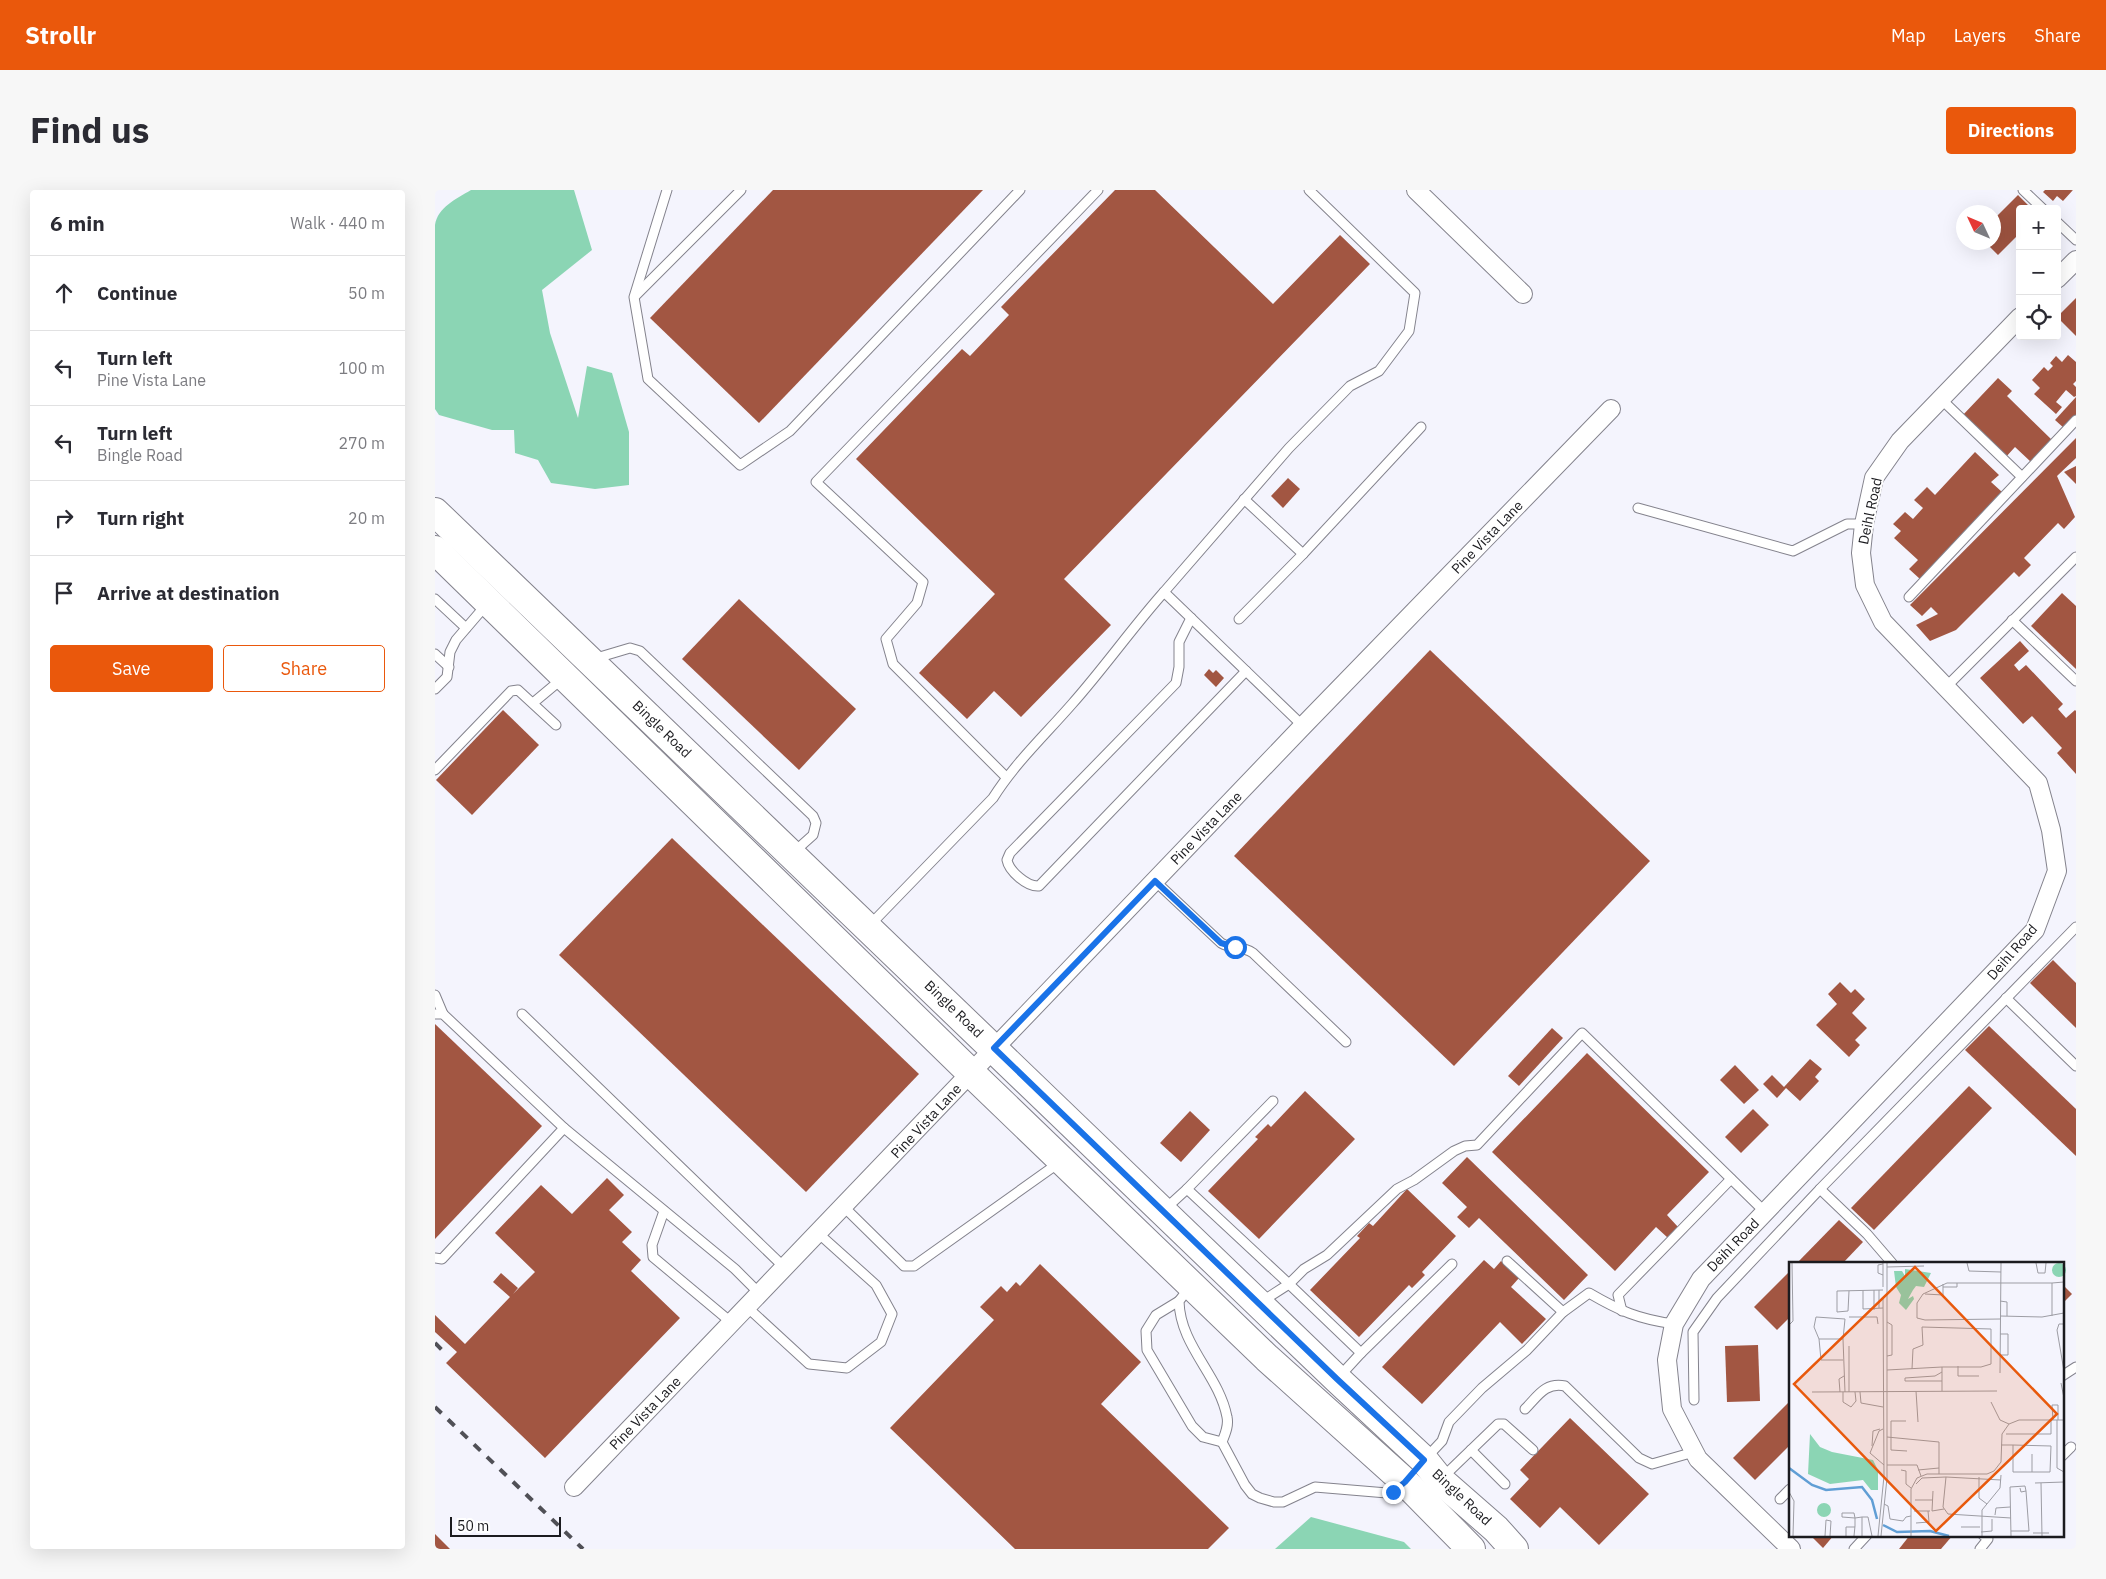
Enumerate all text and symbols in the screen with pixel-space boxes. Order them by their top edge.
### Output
text: Strollr [25,19,96,51]
text: Map [1891,24,1926,47]
text: Layers [1954,24,2006,47]
text: Share [2034,24,2081,47]
text: Find us [30,107,149,153]
button: Directions [1946,107,2076,154]
north arrow [1956,205,2001,250]
map controls [2016,205,2061,340]
button: + [2016,205,2061,250]
text: 6 min [50,209,105,237]
text: Walk · 440 m [290,213,385,233]
button: − [2016,250,2061,295]
icon: ahead [50,279,78,307]
text: Continue [97,281,177,305]
text: 50 m [348,283,385,303]
button: locate [2016,295,2061,340]
text: Turn left [97,346,173,370]
icon: left [50,354,78,382]
text: 100 m [338,358,385,378]
text: Pine Vista Lane [97,370,206,390]
text: Turn left [97,421,173,445]
icon: left [50,429,78,457]
text: 270 m [338,433,385,453]
text: Bingle Road [97,445,183,465]
street label: Deihl Road [1854,476,1886,546]
street label: Pine Vista Lane [1447,496,1527,578]
icon: right [50,504,78,532]
text: Turn right [97,506,184,530]
text: 20 m [348,508,385,528]
icon: arrive [50,579,78,607]
text: Arrive at destination [97,581,280,605]
button: Save [50,645,213,692]
button: Share [223,645,385,692]
street label: Bingle Road [629,696,695,762]
street label: Pine Vista Lane [1166,787,1246,869]
street label: Deihl Road [1983,920,2041,984]
route start [1224,936,1247,959]
street label: Bingle Road [921,976,987,1042]
street label: Pine Vista Lane [887,1080,965,1162]
street label: Deihl Road [1703,1214,1763,1276]
inset map [1789,1262,2063,1536]
street label: Pine Vista Lane [605,1372,685,1454]
street label: Bingle Road [1428,1465,1496,1529]
route end [1382,1481,1405,1504]
scale bar [450,1514,561,1537]
text: 50 m [457,1517,489,1535]

